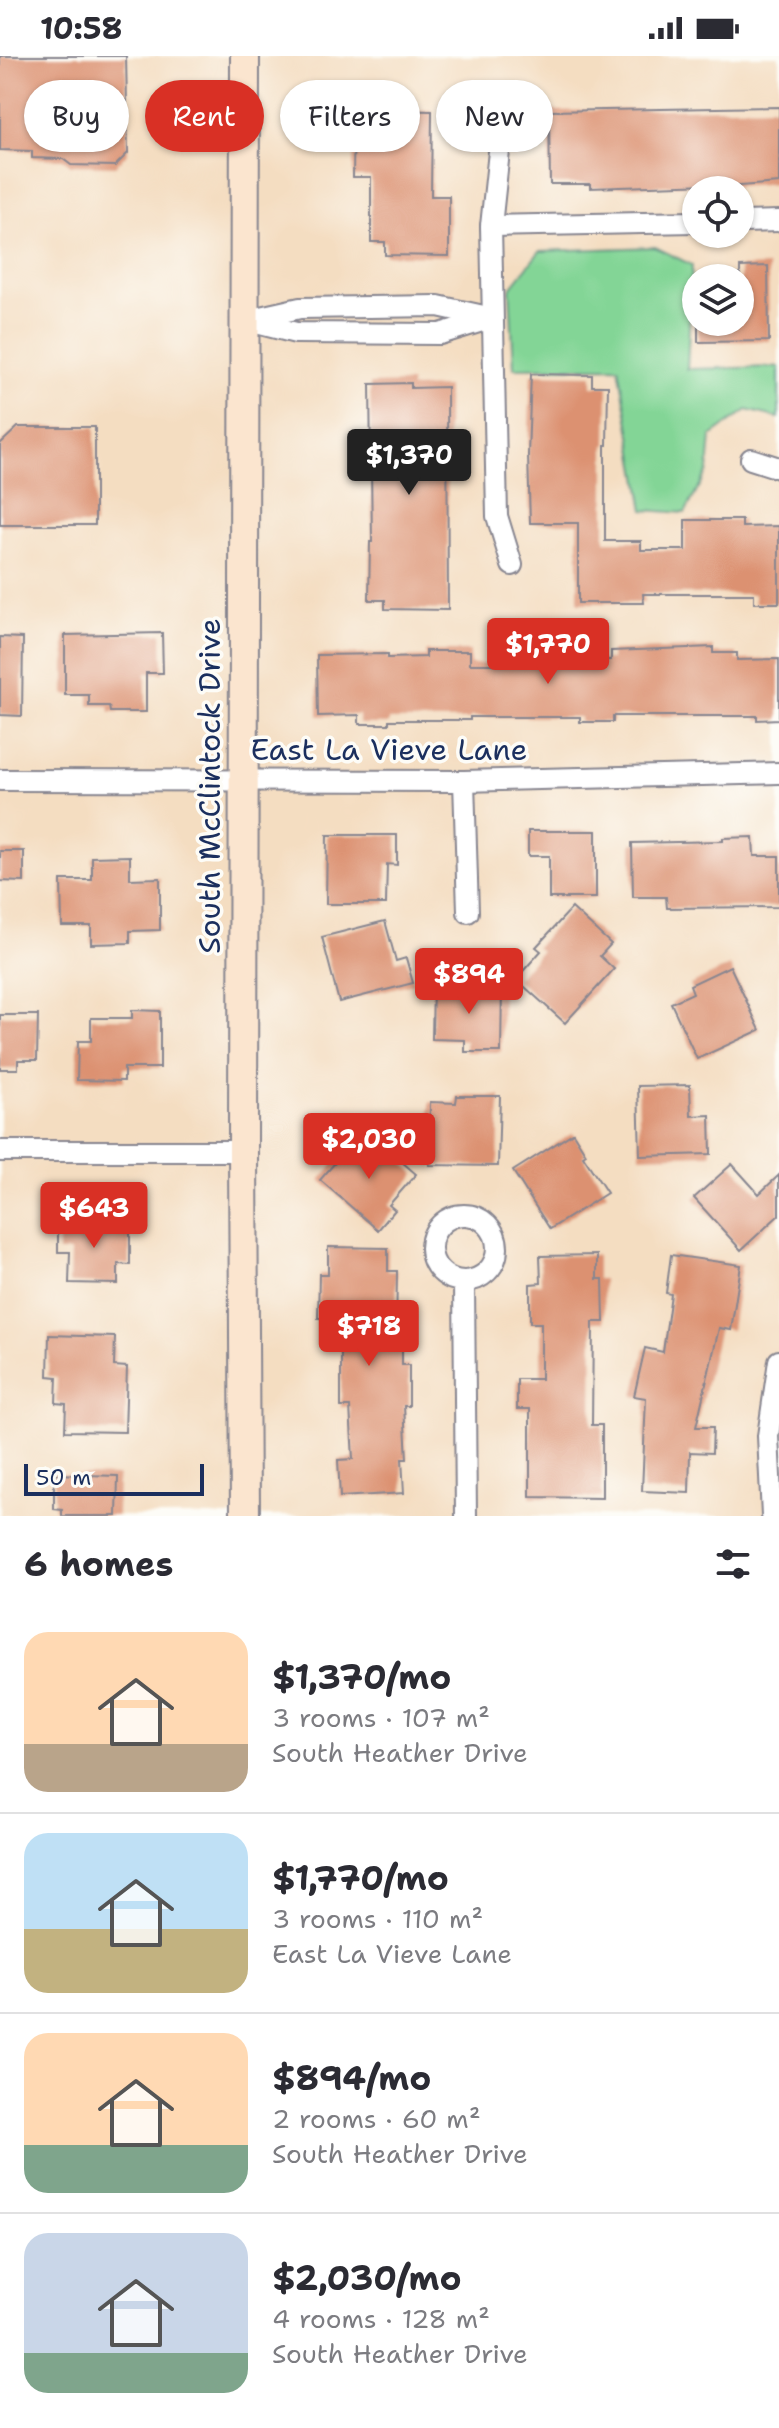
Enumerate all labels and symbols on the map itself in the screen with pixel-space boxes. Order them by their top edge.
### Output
pin: $1,370 [344,429,474,497]
street label: South McClintock Drive [189,618,230,954]
pin: $1,770 [483,618,613,686]
street label: East La Vieve Lane [251,729,527,770]
pin: $894 [422,948,516,1016]
pin: $2,030 [304,1113,434,1181]
pin: $643 [47,1182,141,1250]
pin: $718 [322,1300,416,1368]
scale bar [24,1460,204,1496]

